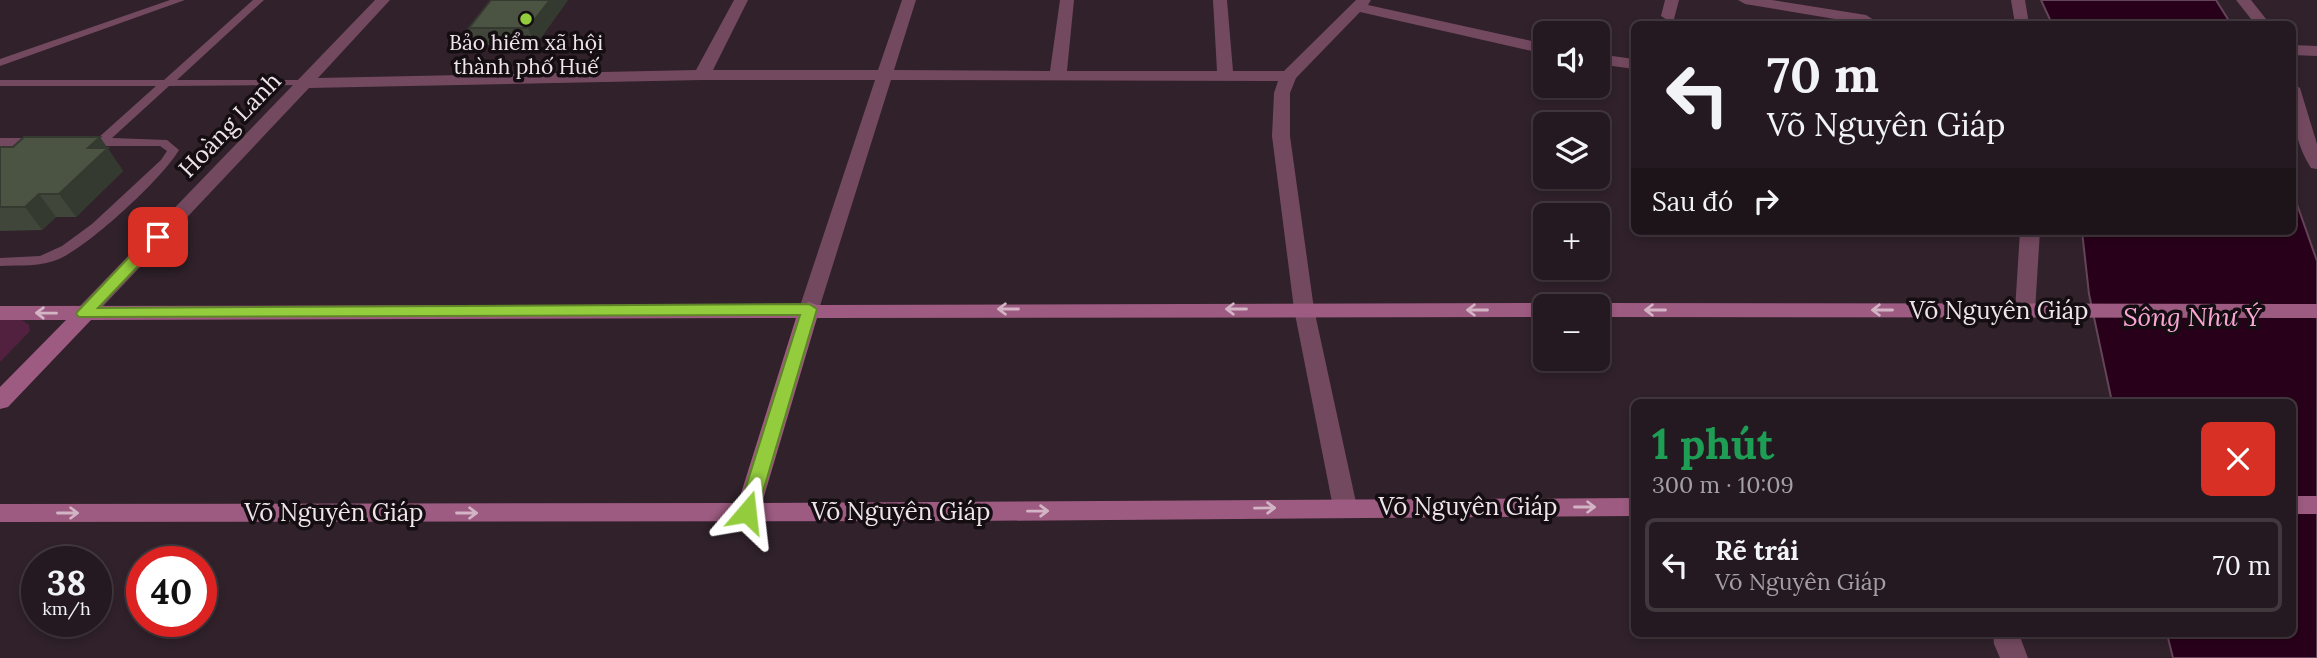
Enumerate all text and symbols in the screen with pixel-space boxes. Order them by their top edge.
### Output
marker: Bảo hiểm xã hội thành phố Huế [518,11,534,27]
map controls [1533,21,1610,371]
button: sound [1533,21,1610,98]
place label: Bảo hiểm xã hội thành phố Huế [449,29,603,80]
text: 70 m [1767,43,1879,105]
icon: left [1652,49,1743,140]
street label: Hoàng Lanh [172,66,288,184]
text: Võ Nguyên Giáp [1767,104,2005,145]
button: layers [1533,112,1610,189]
icon: right [1747,182,1785,220]
text: Sau đó [1652,185,1733,218]
button: + [1533,203,1610,280]
pin [128,207,188,267]
icon: arrive [139,218,177,256]
button: − [1533,294,1610,371]
street label: Võ Nguyên Giáp [1909,295,2088,326]
water label: Sông Như Ý [2123,300,2262,333]
one-way arrow [997,302,1020,316]
one-way arrow [1224,302,1247,316]
one-way arrow [1466,303,1489,317]
one-way arrow [1643,303,1666,317]
one-way arrow [1871,303,1894,317]
one-way arrow [34,306,57,320]
text: 1 phút [1652,417,1774,471]
button: close [2201,422,2275,496]
text: 300 m · 10:09 [1652,470,1794,499]
position arrow [710,475,784,549]
street label: Võ Nguyên Giáp [1378,491,1557,522]
street label: Võ Nguyên Giáp [811,496,990,527]
street label: Võ Nguyên Giáp [244,497,423,528]
one-way arrow [1573,500,1596,514]
one-way arrow [1253,502,1276,515]
one-way arrow [1026,504,1049,518]
one-way arrow [56,506,79,520]
one-way arrow [455,506,478,520]
text: Rẽ trái [1715,534,1799,567]
speed limit sign: 40 [126,546,217,637]
icon: left [1656,546,1694,584]
text: 70 m [2213,549,2271,582]
text: 38 [47,560,86,605]
text: Võ Nguyên Giáp [1715,567,1886,596]
text: km/h [42,597,91,620]

